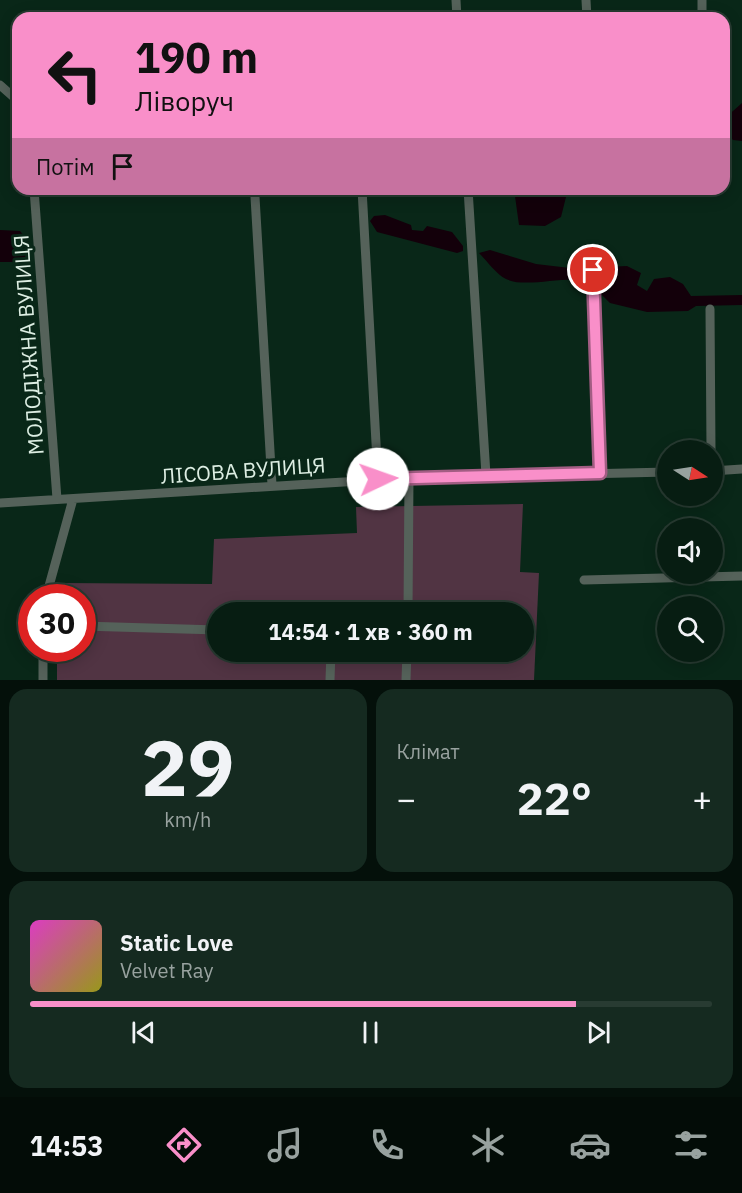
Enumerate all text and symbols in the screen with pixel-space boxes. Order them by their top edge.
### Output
text: 190 m [135,30,258,85]
icon: left [36,36,114,114]
text: Ліворуч [135,83,234,118]
icon: arrive [106,150,139,183]
text: Потім [36,152,94,181]
street label: МОЛОДІЖНА ВУЛИЦЯ [6,234,50,456]
pin [567,244,618,295]
icon: arrive [576,253,609,286]
north arrow [657,440,723,506]
map controls [657,440,723,662]
position arrow [346,447,410,511]
street label: ЛІСОВА ВУЛИЦЯ [160,450,326,490]
button: sound [657,518,723,584]
speed limit sign: 30 [18,584,96,662]
button: search [657,596,723,662]
text: 14:54 · 1 хв · 360 m [268,617,473,646]
text: 29 [141,716,235,817]
text: Клімат [397,738,460,765]
text: 22° [517,769,592,827]
text: − [397,777,416,820]
text: + [692,777,712,820]
text: km/h [164,806,211,833]
text: Static Love [120,928,233,957]
text: Velvet Ray [120,957,213,984]
icon: previous [127,1016,160,1049]
icon: pause [354,1016,387,1049]
icon: next [582,1016,615,1049]
icon: directions [163,1124,205,1166]
icon: music [264,1124,306,1166]
icon: phone [366,1124,408,1166]
icon: climate [467,1124,509,1166]
icon: car [569,1124,611,1166]
icon: filters [670,1124,712,1166]
text: 14:53 [30,1128,103,1163]

